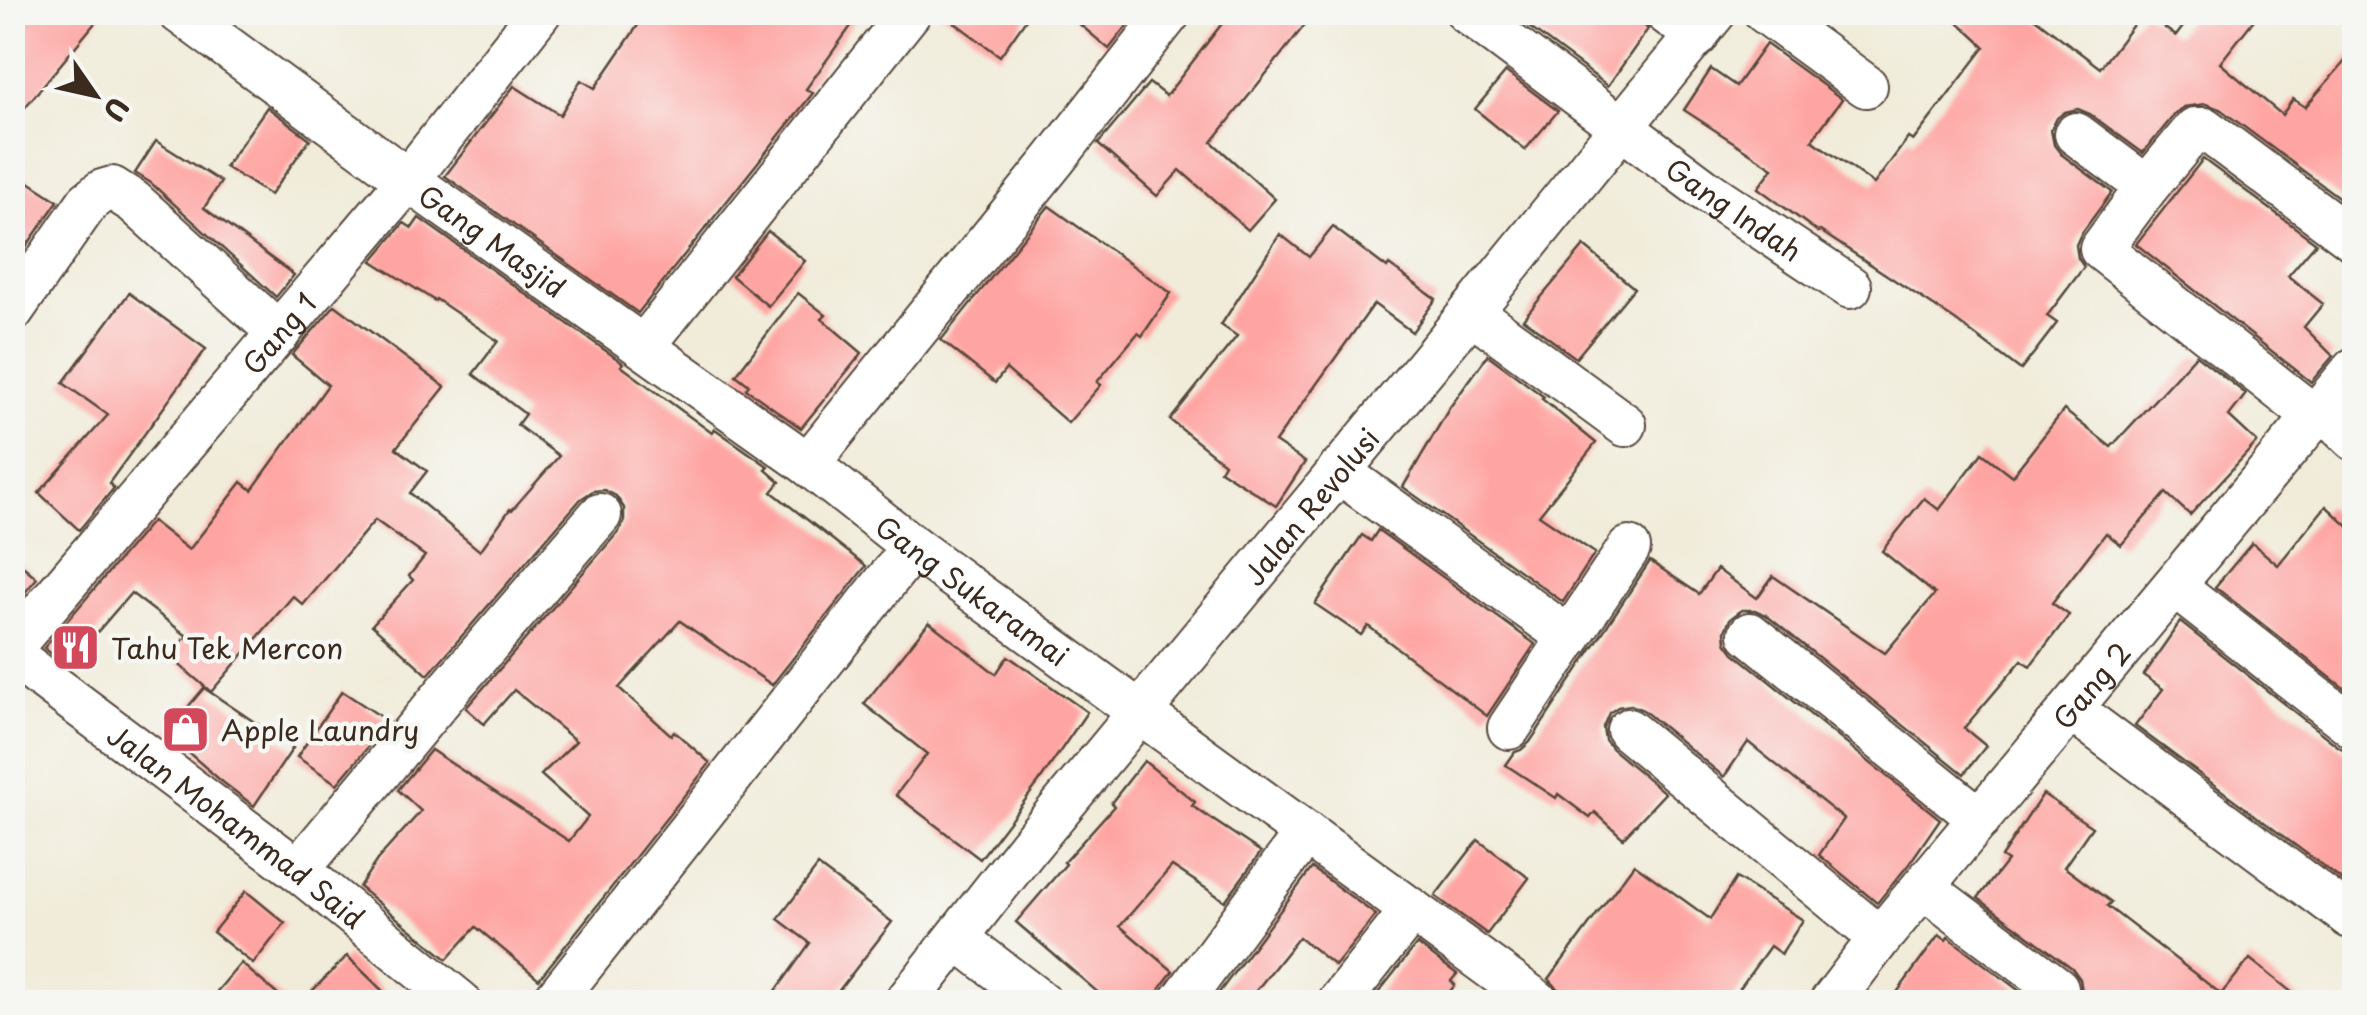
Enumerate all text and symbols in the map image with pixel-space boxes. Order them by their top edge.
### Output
north arrow [45,45,145,145]
text: U [93,89,141,131]
street label: Gang Indah [1657,146,1811,271]
street label: Gang Masjid [410,173,575,308]
street label: Gang 1 [231,282,326,383]
street label: Jalan Revolusi [1232,418,1389,594]
street label: Gang Sukaramai [867,504,1078,676]
restaurant icon: Tahu Tek Mercon [50,621,102,673]
place label: Tahu Tek Mercon [111,626,343,669]
street label: Gang 2 [2042,632,2140,738]
shop icon: Apple Laundry [160,703,212,755]
place label: Apple Laundry [221,708,419,751]
street label: Jalan Mohammad Said [99,713,375,938]

